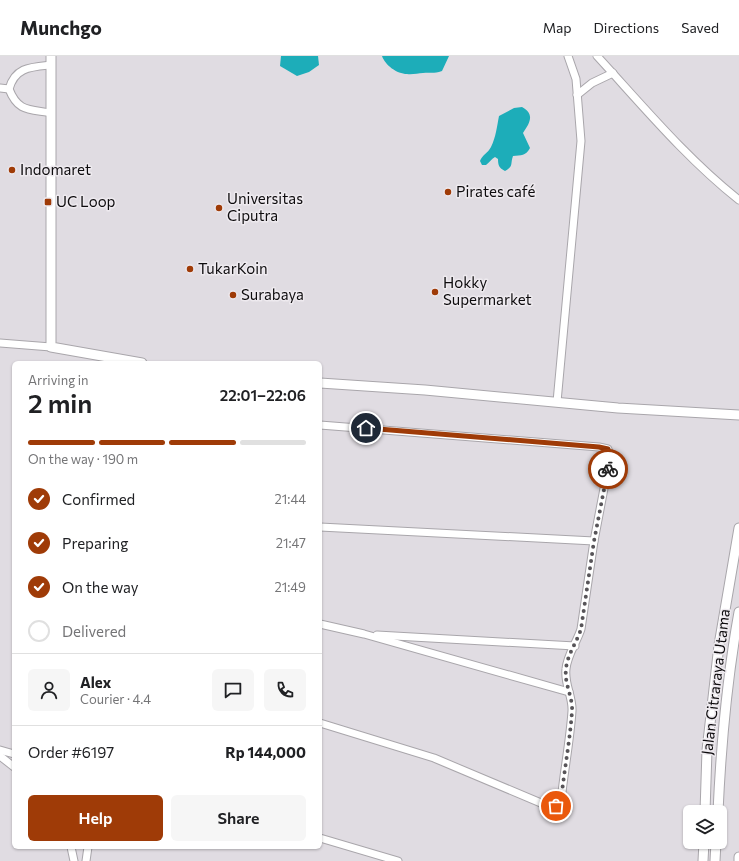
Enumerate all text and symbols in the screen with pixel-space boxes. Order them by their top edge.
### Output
text: Munchgo [20,16,102,39]
text: Map [543,19,572,36]
text: Directions [594,19,659,36]
text: Saved [681,19,719,36]
place label: Indomaret [20,160,91,178]
marker: Indomaret [7,165,17,175]
place label: Pirates café [456,182,535,200]
marker: Pirates café [443,187,453,197]
place label: Universitas Ciputra [227,189,303,224]
place label: UC Loop [56,192,116,210]
marker: UC Loop [43,197,53,207]
marker: Universitas Ciputra [214,203,224,213]
place label: TukarKoin [198,259,268,277]
marker: TukarKoin [185,264,195,274]
place label: Hokky Supermarket [443,273,532,308]
place label: Surabaya [241,285,304,303]
marker: Hokky Supermarket [430,287,440,297]
marker: Surabaya [228,290,238,300]
text: Arriving in [28,372,88,388]
text: 22:01–22:06 [220,386,306,404]
text: 2 min [28,387,92,418]
pin [349,411,383,445]
icon: home [355,417,377,439]
courier [588,449,628,489]
text: On the way · 190 m [28,451,138,467]
icon: bike [597,458,619,480]
icon: check [28,488,50,510]
text: Confirmed [62,490,135,508]
text: 21:44 [275,491,306,507]
icon: check [28,532,50,554]
text: Preparing [62,534,128,552]
text: 21:47 [276,535,306,551]
icon: check [28,576,50,598]
text: On the way [62,578,139,596]
text: 21:49 [274,579,306,595]
street label: Jalan Citraraya Utama [697,608,733,756]
text: Delivered [62,622,126,640]
button: person [28,669,70,711]
button: chat [212,669,254,711]
button: phone [264,669,306,711]
text: Alex [80,673,111,691]
text: Courier · 4.4 [80,691,151,707]
text: Order #6197 [28,743,114,761]
text: Rp 144,000 [225,743,306,761]
pin [539,789,573,823]
button: Help [28,795,163,841]
button: Share [171,795,306,841]
icon: bag [545,795,567,817]
map controls [683,805,727,849]
button: layers [683,805,727,849]

